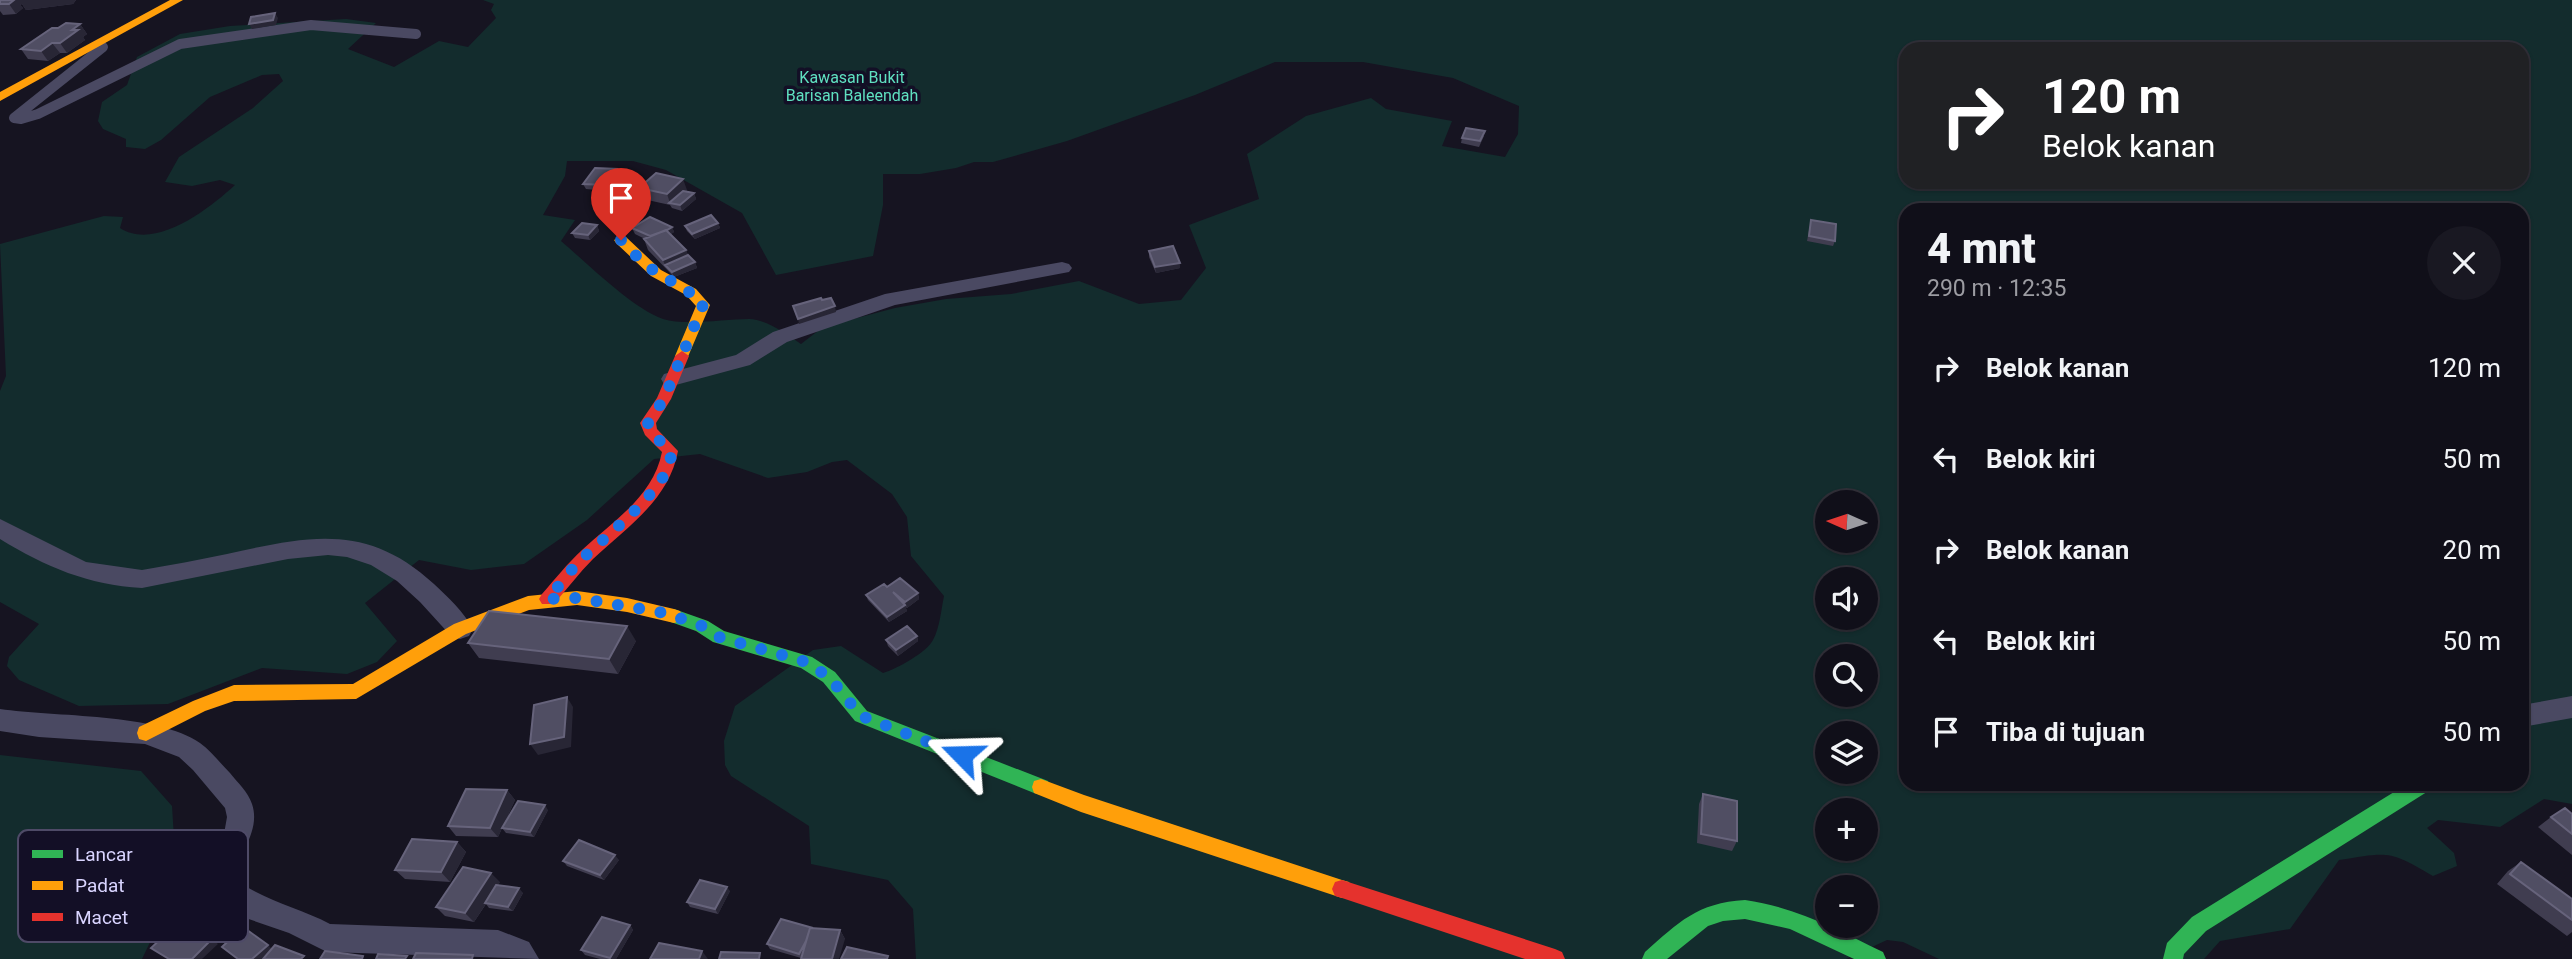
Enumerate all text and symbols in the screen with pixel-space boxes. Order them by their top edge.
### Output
park label: Kawasan Bukit Barisan Baleendah [786,68,918,105]
text: 120 m [2042,68,2181,125]
icon: right [1927,70,2018,161]
text: Belok kanan [2042,127,2215,165]
pin [591,168,651,240]
icon: arrive [602,179,640,217]
text: 4 mnt [1927,224,2036,273]
button: close [2427,226,2501,300]
text: 290 m · 12:35 [1927,275,2066,302]
icon: right [1927,349,1965,387]
text: Belok kanan [1986,353,2129,383]
text: 120 m [2428,353,2501,383]
icon: left [1927,440,1965,478]
text: Belok kiri [1986,444,2096,474]
text: 50 m [2443,444,2501,474]
north arrow [1815,490,1878,553]
map controls [1815,490,1878,938]
icon: right [1927,531,1965,569]
text: Belok kanan [1986,535,2129,565]
text: 20 m [2443,535,2501,565]
button: sound [1815,567,1878,630]
icon: left [1927,622,1965,660]
text: Belok kiri [1986,626,2096,656]
text: 50 m [2443,626,2501,656]
button: search [1815,644,1878,707]
icon: arrive [1927,713,1965,751]
text: Tiba di tujuan [1986,717,2145,747]
text: 50 m [2443,717,2501,747]
position arrow [925,718,999,792]
button: layers [1815,721,1878,784]
button: + [1815,798,1878,861]
legend [18,830,248,942]
text: Lancar [75,843,133,866]
text: Padat [75,874,125,897]
button: − [1815,875,1878,938]
text: Macet [75,906,128,929]

